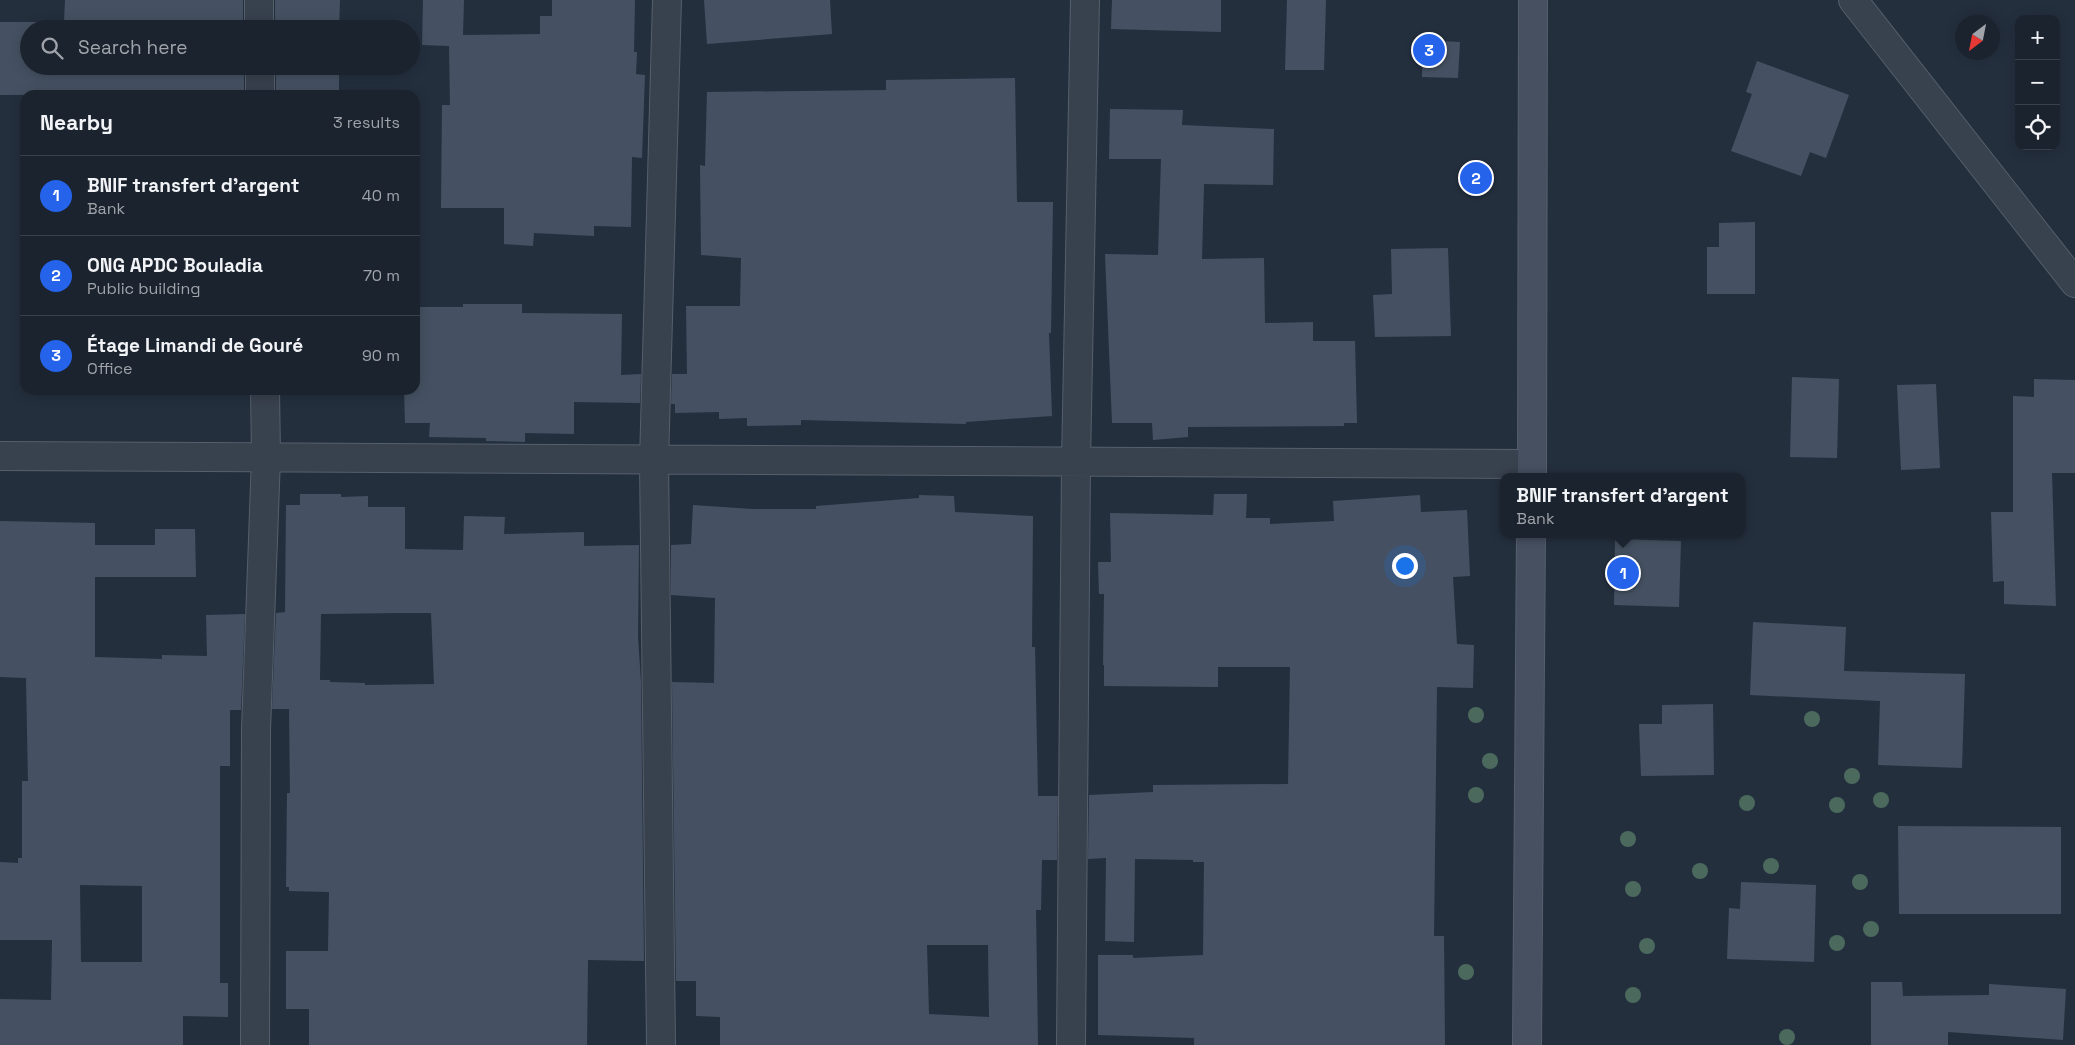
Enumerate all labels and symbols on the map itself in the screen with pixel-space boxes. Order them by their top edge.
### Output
north arrow [1955,15,2000,60]
pin: 3 [1413,31,1445,69]
pin: 2 [1460,159,1492,197]
your location [1392,553,1418,579]
pin: 1 [1607,554,1639,592]

